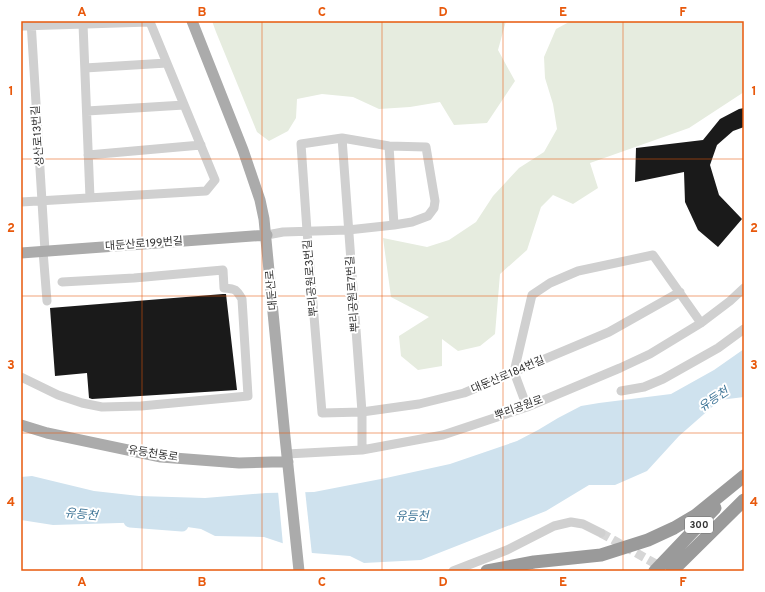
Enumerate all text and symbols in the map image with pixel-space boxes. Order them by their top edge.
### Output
text: A [77,5,87,21]
text: B [198,5,207,21]
text: C [318,5,326,21]
text: D [438,5,448,21]
text: E [559,5,567,21]
text: F [679,5,687,21]
text: 1 [8,84,14,100]
text: 1 [751,84,757,100]
street label: 성산로13번길 [29,105,47,167]
text: 2 [7,221,15,237]
text: 2 [750,221,758,237]
street label: 대둔산로199번길 [105,234,183,254]
street label: 뿌리공원로3번길 [301,239,321,317]
street label: 뿌리공원로7번길 [343,255,363,333]
street label: 대둔산로 [263,269,281,311]
street label: 대둔산로184번길 [469,353,547,397]
text: 3 [7,358,15,374]
text: 3 [750,358,758,374]
water label: 유등천 [696,383,734,416]
street label: 뿌리공원로 [493,393,545,423]
street label: 유등천동로 [127,443,179,465]
text: 4 [7,495,15,511]
text: 4 [750,495,758,511]
water label: 유등천 [64,505,100,525]
water label: 유등천 [395,509,431,525]
road number: 300 [685,517,713,533]
text: A [77,575,87,591]
text: B [198,575,207,591]
text: C [318,575,326,591]
text: D [438,575,448,591]
text: E [559,575,567,591]
text: F [679,575,687,591]

